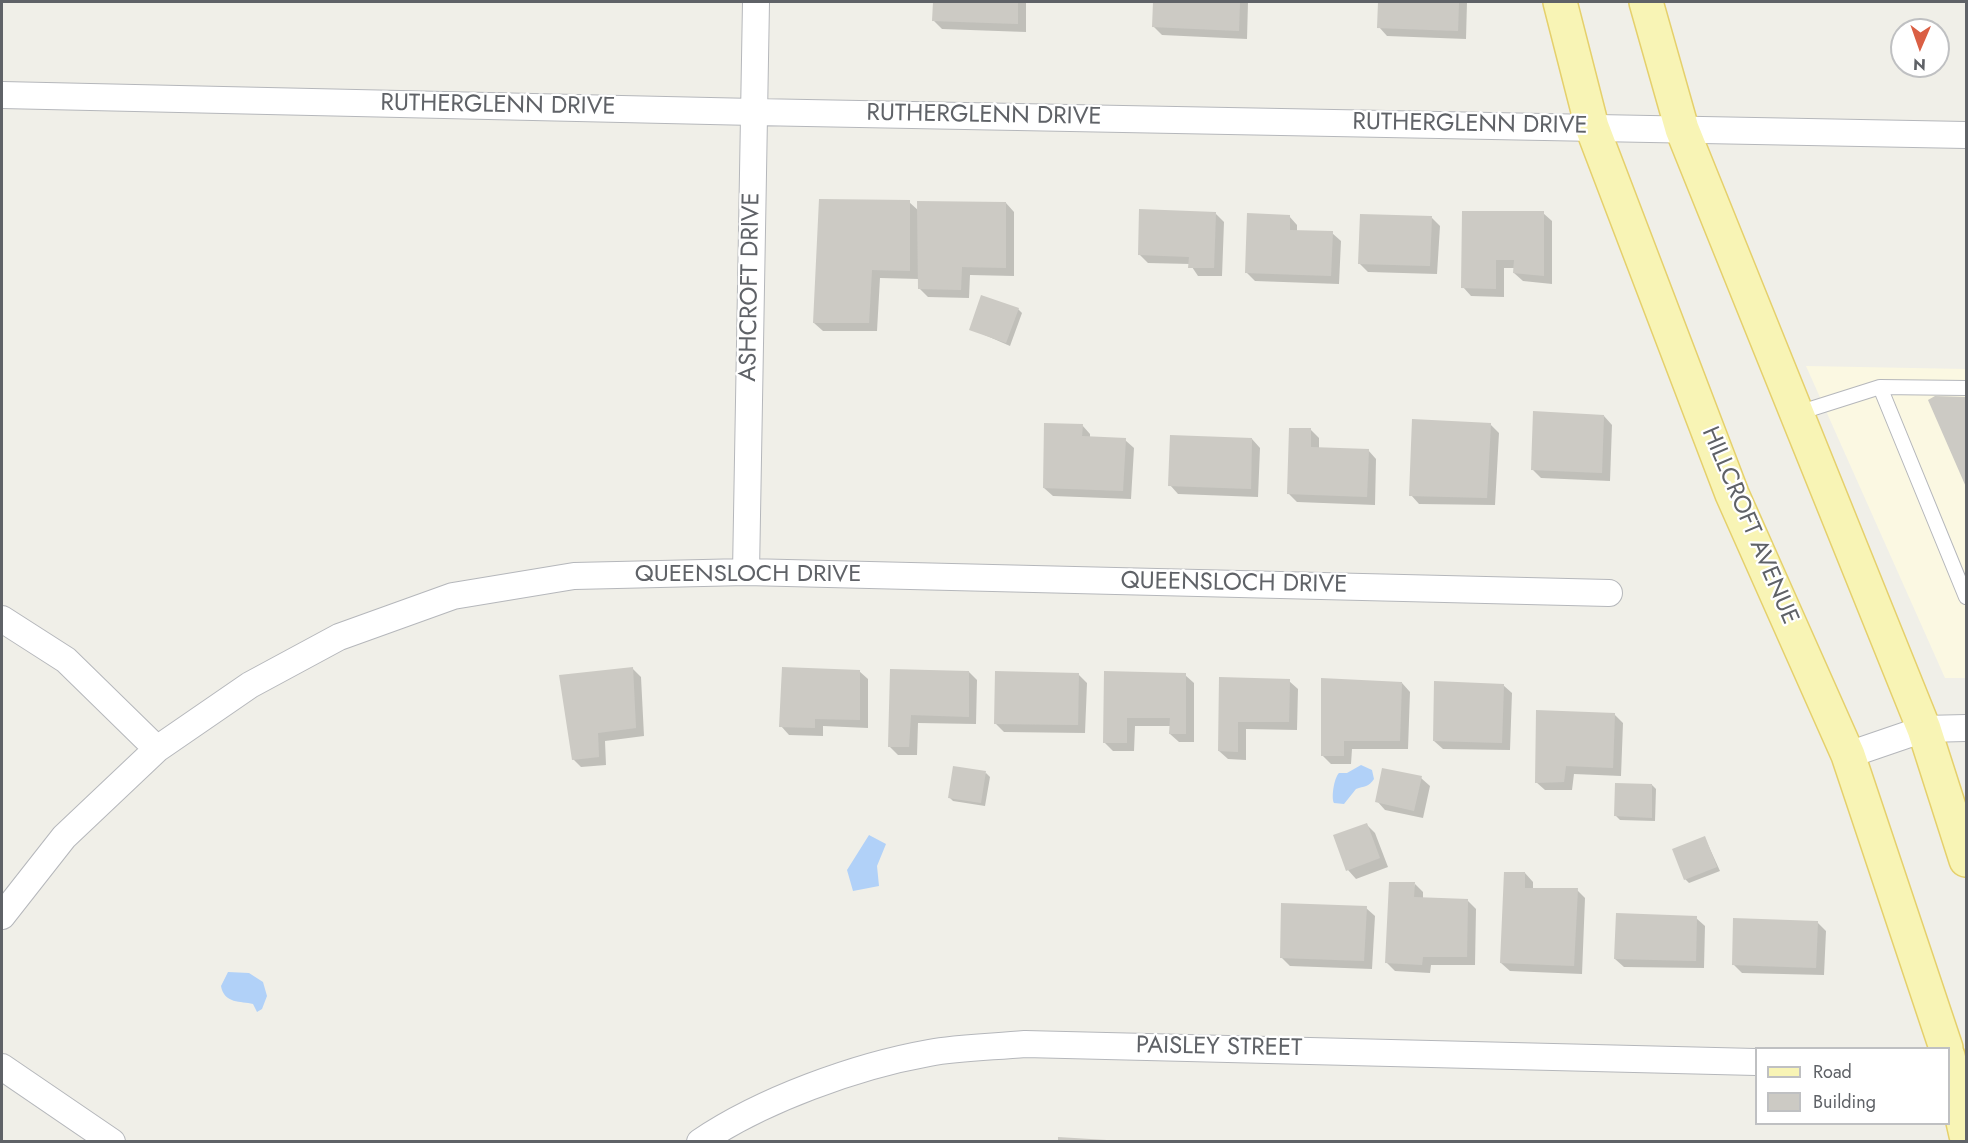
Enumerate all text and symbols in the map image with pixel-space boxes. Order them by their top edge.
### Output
north arrow [1890,18,1950,78]
text: N [1913,53,1926,76]
street label: RUTHERGLENN DRIVE [380,90,616,122]
street label: RUTHERGLENN DRIVE [866,100,1102,132]
street label: RUTHERGLENN DRIVE [1352,109,1588,141]
street label: ASHCROFT DRIVE [735,192,767,382]
street label: HILLCROFT AVENUE [1694,423,1804,629]
street label: QUEENSLOCH DRIVE [635,561,861,589]
street label: QUEENSLOCH DRIVE [1120,568,1348,600]
street label: PAISLEY STREET [1136,1032,1302,1064]
legend [1755,1047,1950,1125]
text: Road [1813,1059,1852,1085]
text: Building [1813,1089,1876,1115]

